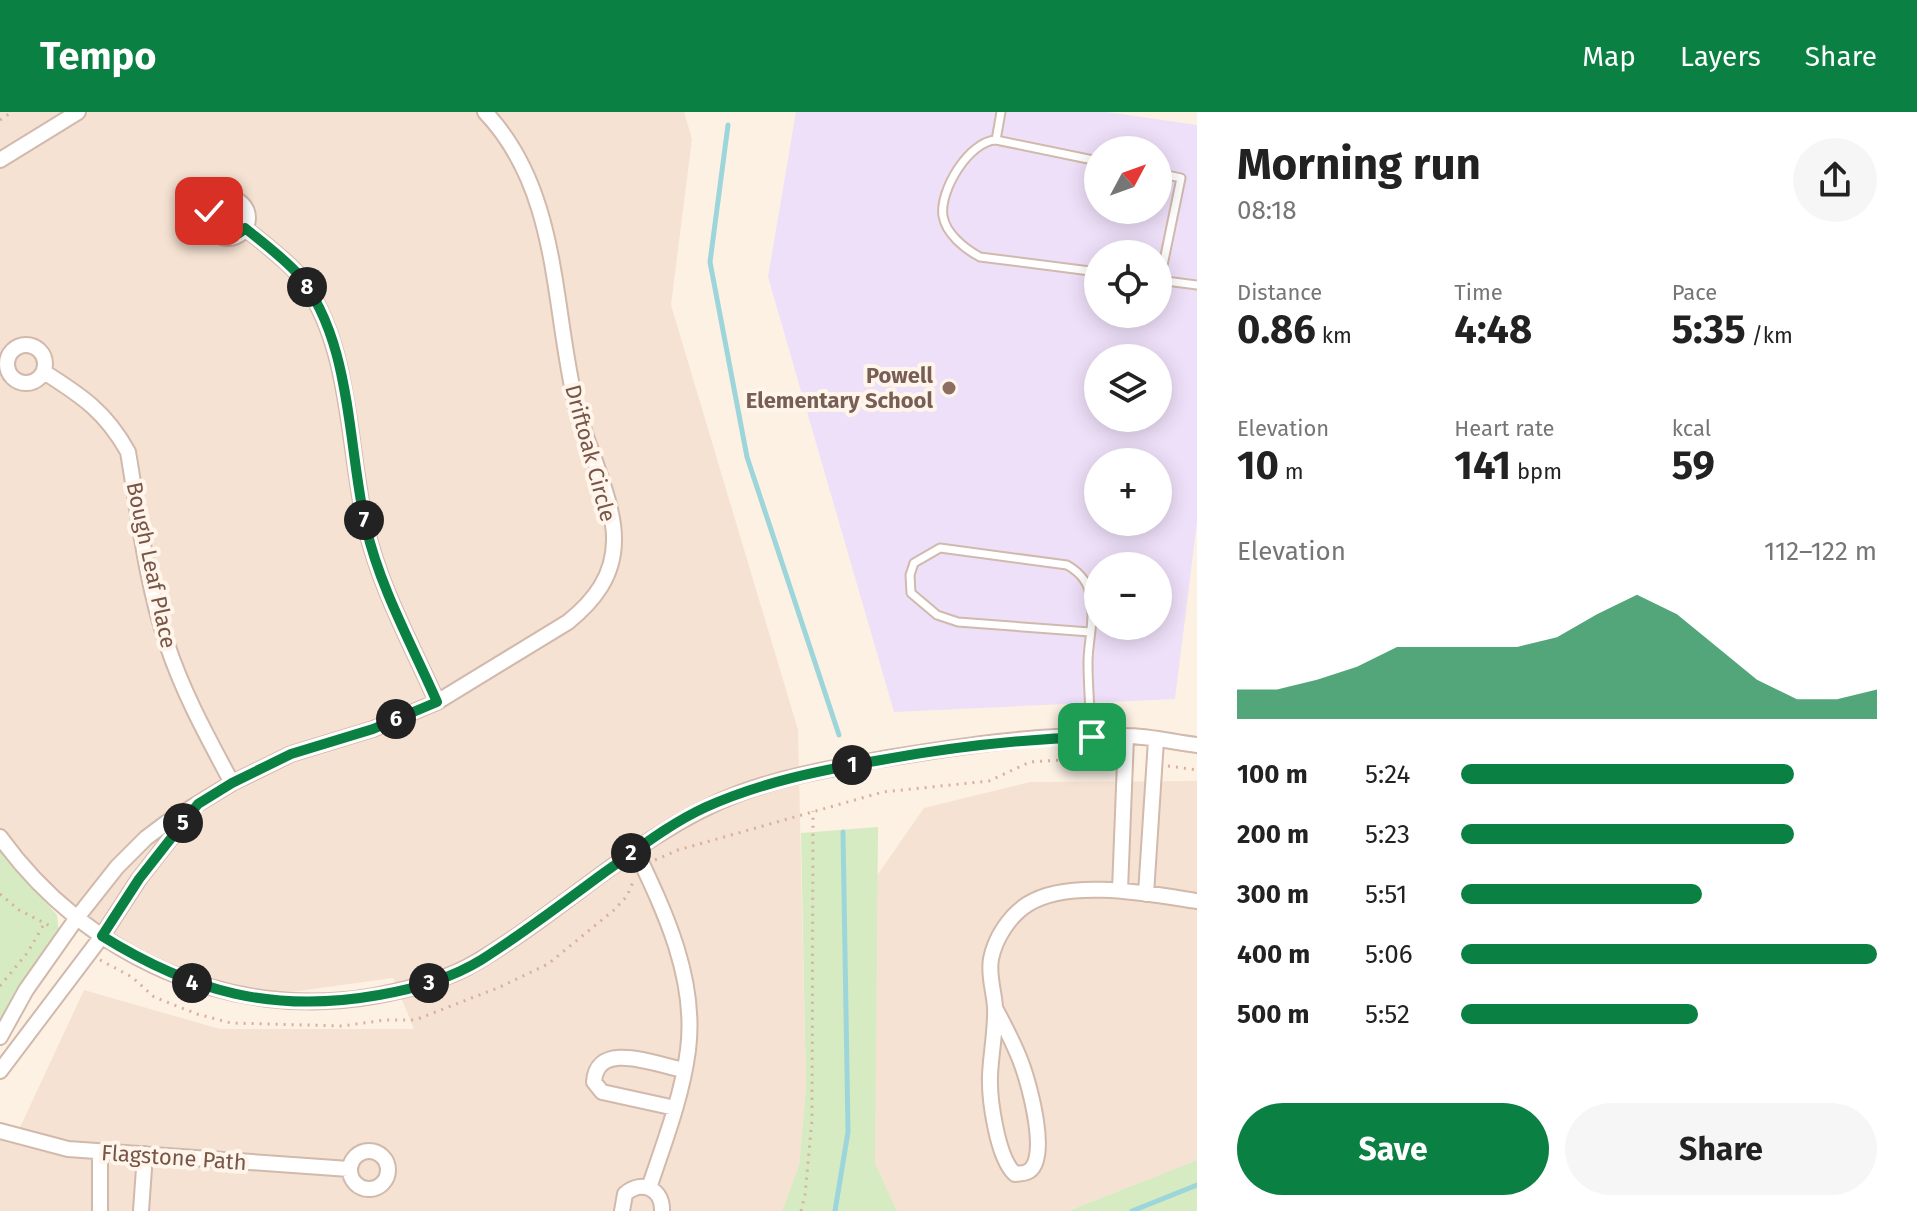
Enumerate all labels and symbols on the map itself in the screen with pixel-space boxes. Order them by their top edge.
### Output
north arrow [1084,136,1172,224]
pin [175,177,243,245]
pin: 8 [287,267,327,307]
place label: Powell Elementary School [746,362,933,414]
marker: Powell Elementary School [940,379,958,397]
street label: Driftoak Circle [559,382,622,525]
street label: Bough Leaf Place [121,479,182,651]
pin: 7 [344,500,384,540]
pin: 6 [376,699,416,739]
pin [1058,703,1126,771]
pin: 1 [832,745,872,785]
pin: 5 [163,803,203,843]
pin: 2 [611,833,651,873]
pin: 4 [172,963,212,1003]
pin: 3 [409,963,449,1003]
street label: Flagstone Path [100,1139,248,1176]

